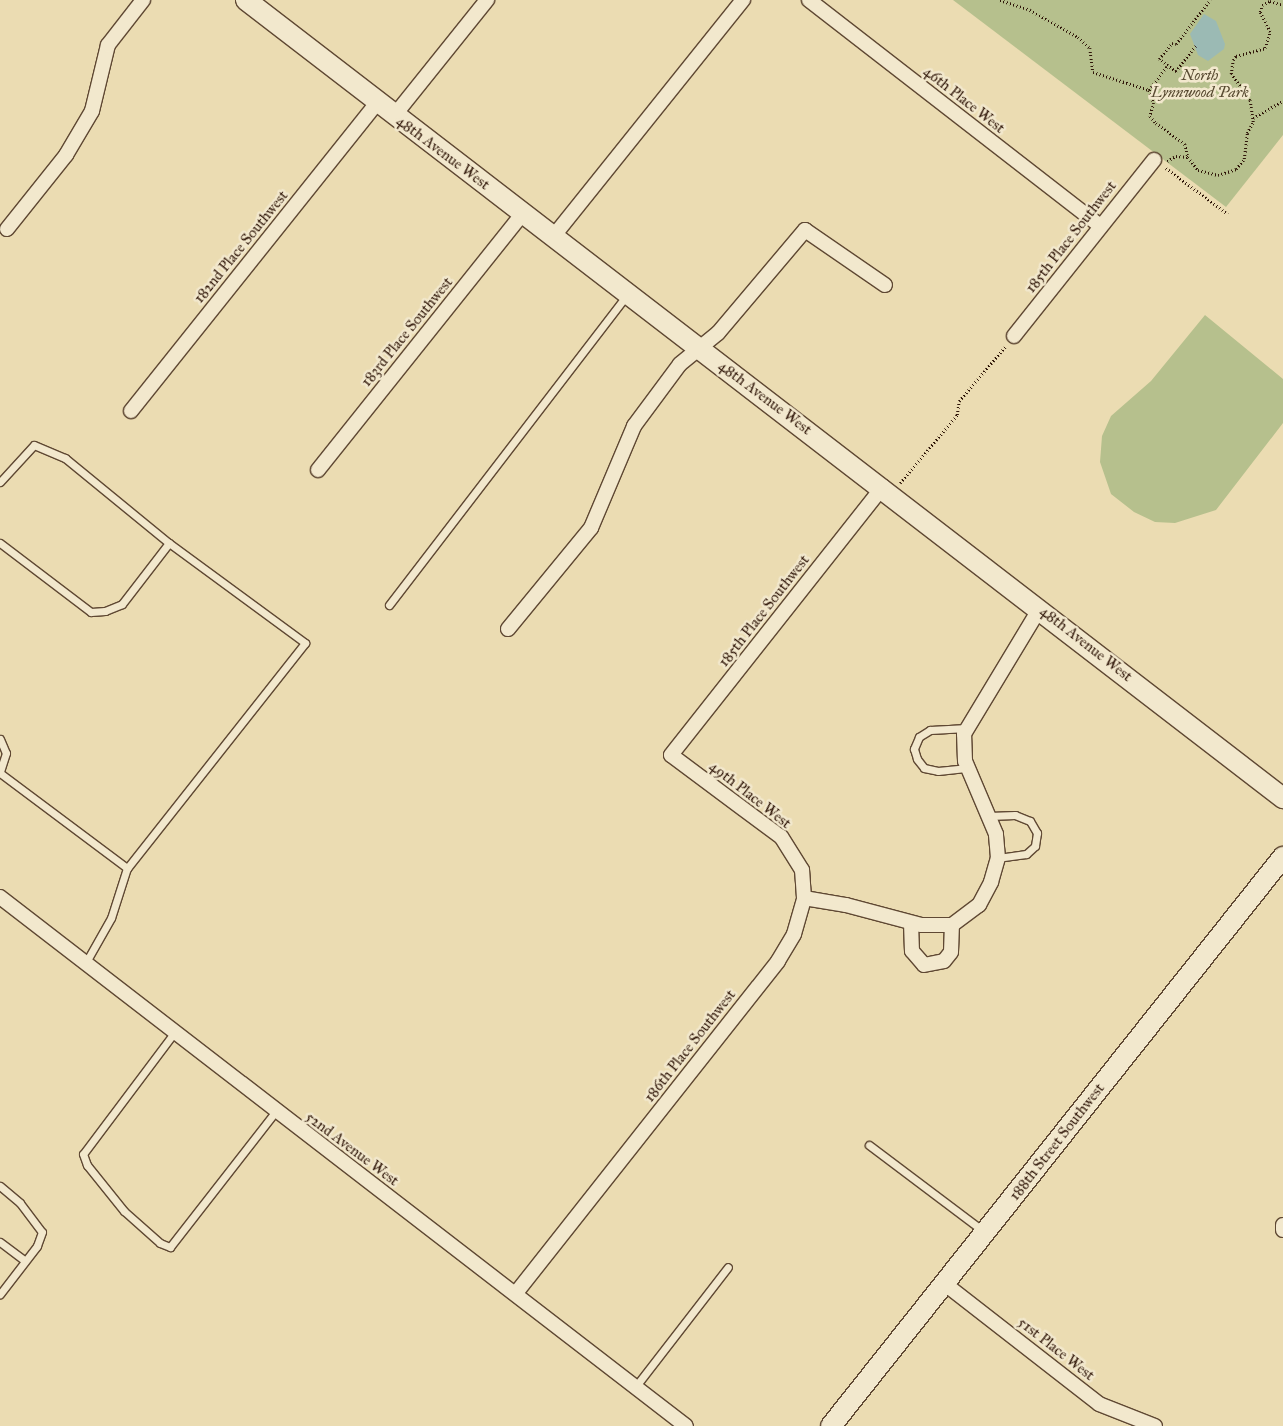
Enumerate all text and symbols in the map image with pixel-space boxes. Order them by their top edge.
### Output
street label: 46th Place West [920,63,1008,137]
park label: North Lynnwood Park [1151,66,1249,101]
street label: 48th Avenue West [393,112,493,194]
street label: 185th Place Southwest [1022,177,1120,297]
street label: 182nd Place Southwest [190,187,292,307]
street label: 183rd Place Southwest [357,274,457,390]
street label: 48th Avenue West [715,357,815,439]
street label: 185th Place Southwest [715,551,813,671]
street label: 48th Avenue West [1036,602,1136,686]
street label: 49th Place West [706,758,794,832]
street label: 186th Place Southwest [641,986,739,1106]
street label: 188th Street Southwest [1006,1080,1108,1204]
street label: 52nd Avenue West [302,1108,402,1190]
street label: 51st Place West [1014,1313,1098,1385]

